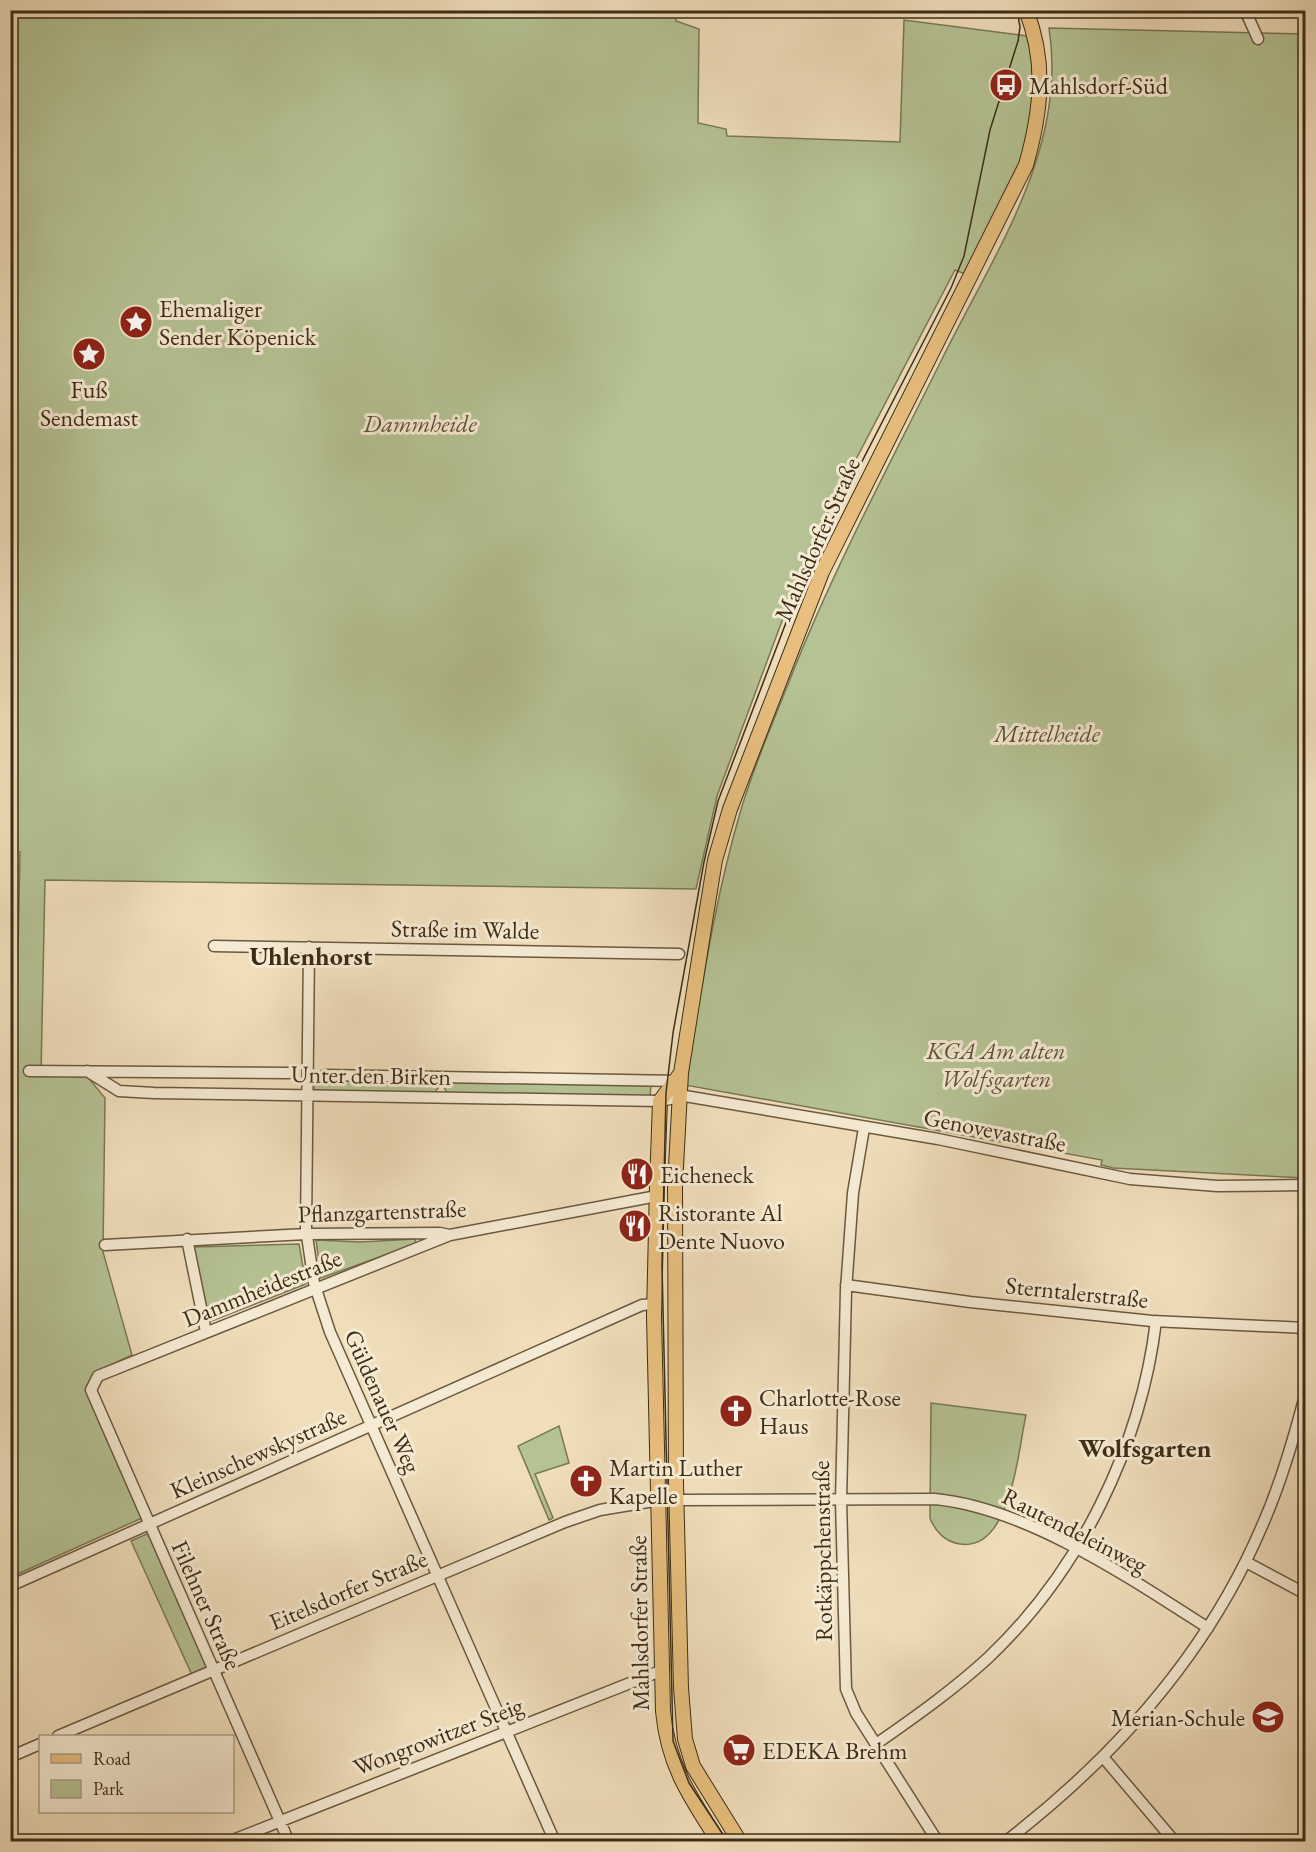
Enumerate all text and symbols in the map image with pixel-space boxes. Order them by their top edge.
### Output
bus stop icon: Mahlsdorf-Süd [988,67,1024,103]
place label: Mahlsdorf-Süd [1029,70,1169,101]
place label: Ehemaliger Sender Köpenick [159,293,317,352]
place icon: Ehemaliger Sender Köpenick [118,304,154,340]
place icon: Fuß Sendemast [71,336,107,372]
place label: Fuß Sendemast [40,374,139,433]
park label: Dammheide [362,408,477,439]
street label: Mahlsdorfer Straße [767,452,867,626]
park label: Mittelheide [992,718,1101,749]
street label: Straße im Walde [391,912,539,946]
district label: Uhlenhorst [249,939,373,973]
park label: KGA Am alten Wolfsgarten [926,1035,1065,1094]
street label: Unter den Birken [291,1058,452,1092]
street label: Genovevastraße [921,1101,1069,1159]
restaurant icon: Eicheneck [619,1156,655,1192]
place label: Eicheneck [660,1159,754,1190]
street label: Pflanzgartenstraße [297,1193,467,1229]
place label: Ristorante Al Dente Nuovo [658,1197,785,1256]
restaurant icon: Ristorante Al Dente Nuovo [617,1208,653,1244]
street label: Dammheidestraße [178,1242,346,1334]
street label: Sterntalerstraße [1004,1269,1150,1315]
street label: Güldenauer Weg [338,1324,429,1478]
place label: Charlotte-Rose Haus [759,1382,901,1441]
church icon: Charlotte-Rose Haus [718,1393,754,1429]
street label: Kleinschewskystraße [165,1400,351,1506]
district label: Wolfsgarten [1079,1431,1212,1465]
place label: Martin Luther Kapelle [609,1452,743,1511]
street label: Rotkäppchenstraße [805,1460,839,1642]
church icon: Martin Luther Kapelle [568,1463,604,1499]
street label: Rautendeleinweg [997,1480,1153,1580]
street label: Mahlsdorfer Straße [622,1535,656,1711]
street label: Filehner Straße [165,1536,249,1674]
street label: Eitelsdorfer Straße [264,1543,432,1637]
street label: Wongrowitzer Steig [349,1689,528,1783]
school or university icon: Merian-Schule [1250,1699,1286,1735]
place label: Merian-Schule [1111,1702,1245,1733]
supermarket icon: EDEKA Brehm [721,1732,757,1768]
legend [39,1735,234,1813]
place label: EDEKA Brehm [762,1735,908,1766]
text: Road [93,1747,132,1770]
text: Park [93,1777,124,1800]

